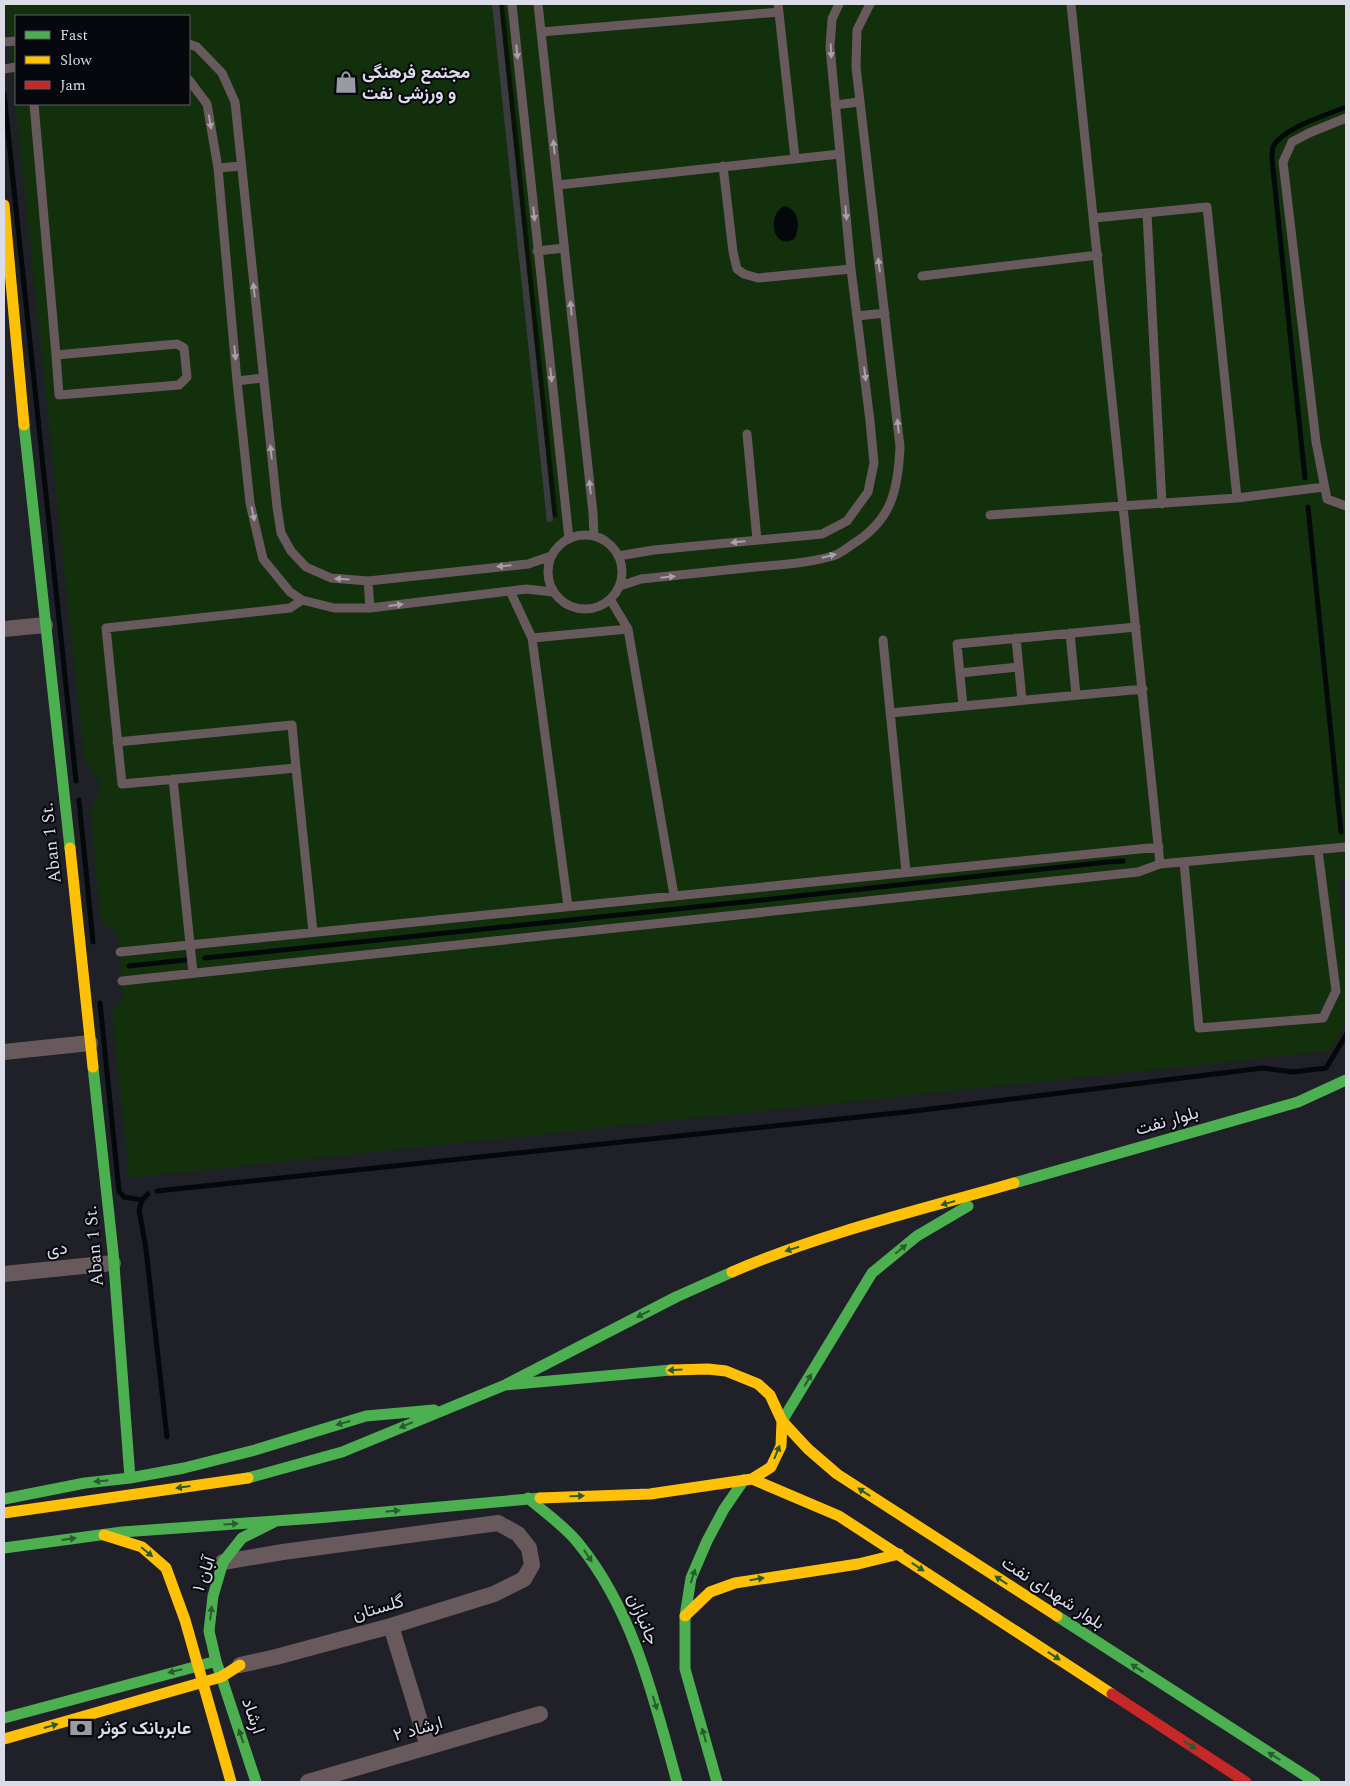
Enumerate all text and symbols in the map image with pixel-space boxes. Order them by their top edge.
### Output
legend [15,15,190,105]
text: Fast [60,24,88,47]
one-way arrow [827,43,835,59]
one-way arrow [513,45,521,61]
text: Slow [60,49,92,72]
place label: مجتمع فرهنگى و ورزشى نفت [362,59,470,107]
shop icon: مجتمع فرهنگى و ورزشى نفت [333,69,359,95]
text: Jam [60,74,86,97]
one-way arrow [207,114,215,130]
one-way arrow [549,139,557,155]
one-way arrow [842,205,850,221]
one-way arrow [530,206,538,222]
one-way arrow [875,256,883,272]
one-way arrow [250,282,258,298]
one-way arrow [567,300,575,316]
one-way arrow [231,345,239,361]
one-way arrow [861,366,869,382]
one-way arrow [547,368,555,384]
one-way arrow [894,418,902,434]
one-way arrow [267,444,275,460]
one-way arrow [586,479,594,495]
one-way arrow [249,507,257,522]
one-way arrow [730,538,746,546]
one-way arrow [821,552,836,560]
one-way arrow [496,563,512,571]
one-way arrow [660,572,676,580]
one-way arrow [334,575,350,583]
one-way arrow [388,601,404,609]
street label: Aban 1 St. [33,801,69,885]
street label: بلوار نفت [1132,1099,1202,1143]
one-way arrow [940,1199,955,1207]
street label: Aban 1 St. [77,1204,111,1288]
street label: دی [45,1234,69,1264]
one-way arrow [895,1243,908,1254]
one-way arrow [785,1246,800,1254]
one-way arrow [636,1310,651,1318]
one-way arrow [667,1366,683,1374]
one-way arrow [803,1373,812,1386]
one-way arrow [336,1419,351,1427]
one-way arrow [398,1421,413,1429]
one-way arrow [774,1445,782,1459]
one-way arrow [92,1477,108,1485]
one-way arrow [175,1483,191,1491]
one-way arrow [857,1487,870,1497]
one-way arrow [569,1492,585,1500]
one-way arrow [385,1507,401,1515]
one-way arrow [223,1520,239,1528]
one-way arrow [62,1534,78,1542]
one-way arrow [141,1546,153,1558]
one-way arrow [583,1549,593,1562]
street label: بلوار شهدای نفت [996,1549,1110,1637]
street label: آبان ۱ [185,1551,223,1595]
one-way arrow [911,1562,925,1571]
one-way arrow [689,1569,697,1584]
one-way arrow [749,1575,765,1583]
one-way arrow [994,1575,1007,1585]
street label: گلستان [349,1588,407,1628]
street label: جانبازان [620,1589,666,1649]
one-way arrow [207,1605,215,1621]
one-way arrow [1047,1651,1061,1661]
one-way arrow [1131,1663,1144,1673]
one-way arrow [167,1667,182,1675]
street label: ارشاد [234,1694,272,1738]
one-way arrow [651,1695,659,1710]
street label: ارشاد ۲ [390,1709,446,1749]
bank icon: عابربانک کوثر [68,1715,94,1741]
place label: عابربانک کوثر [97,1715,191,1742]
one-way arrow [43,1721,58,1729]
one-way arrow [237,1728,245,1743]
one-way arrow [700,1728,708,1743]
one-way arrow [1183,1740,1197,1750]
one-way arrow [1267,1751,1280,1761]

